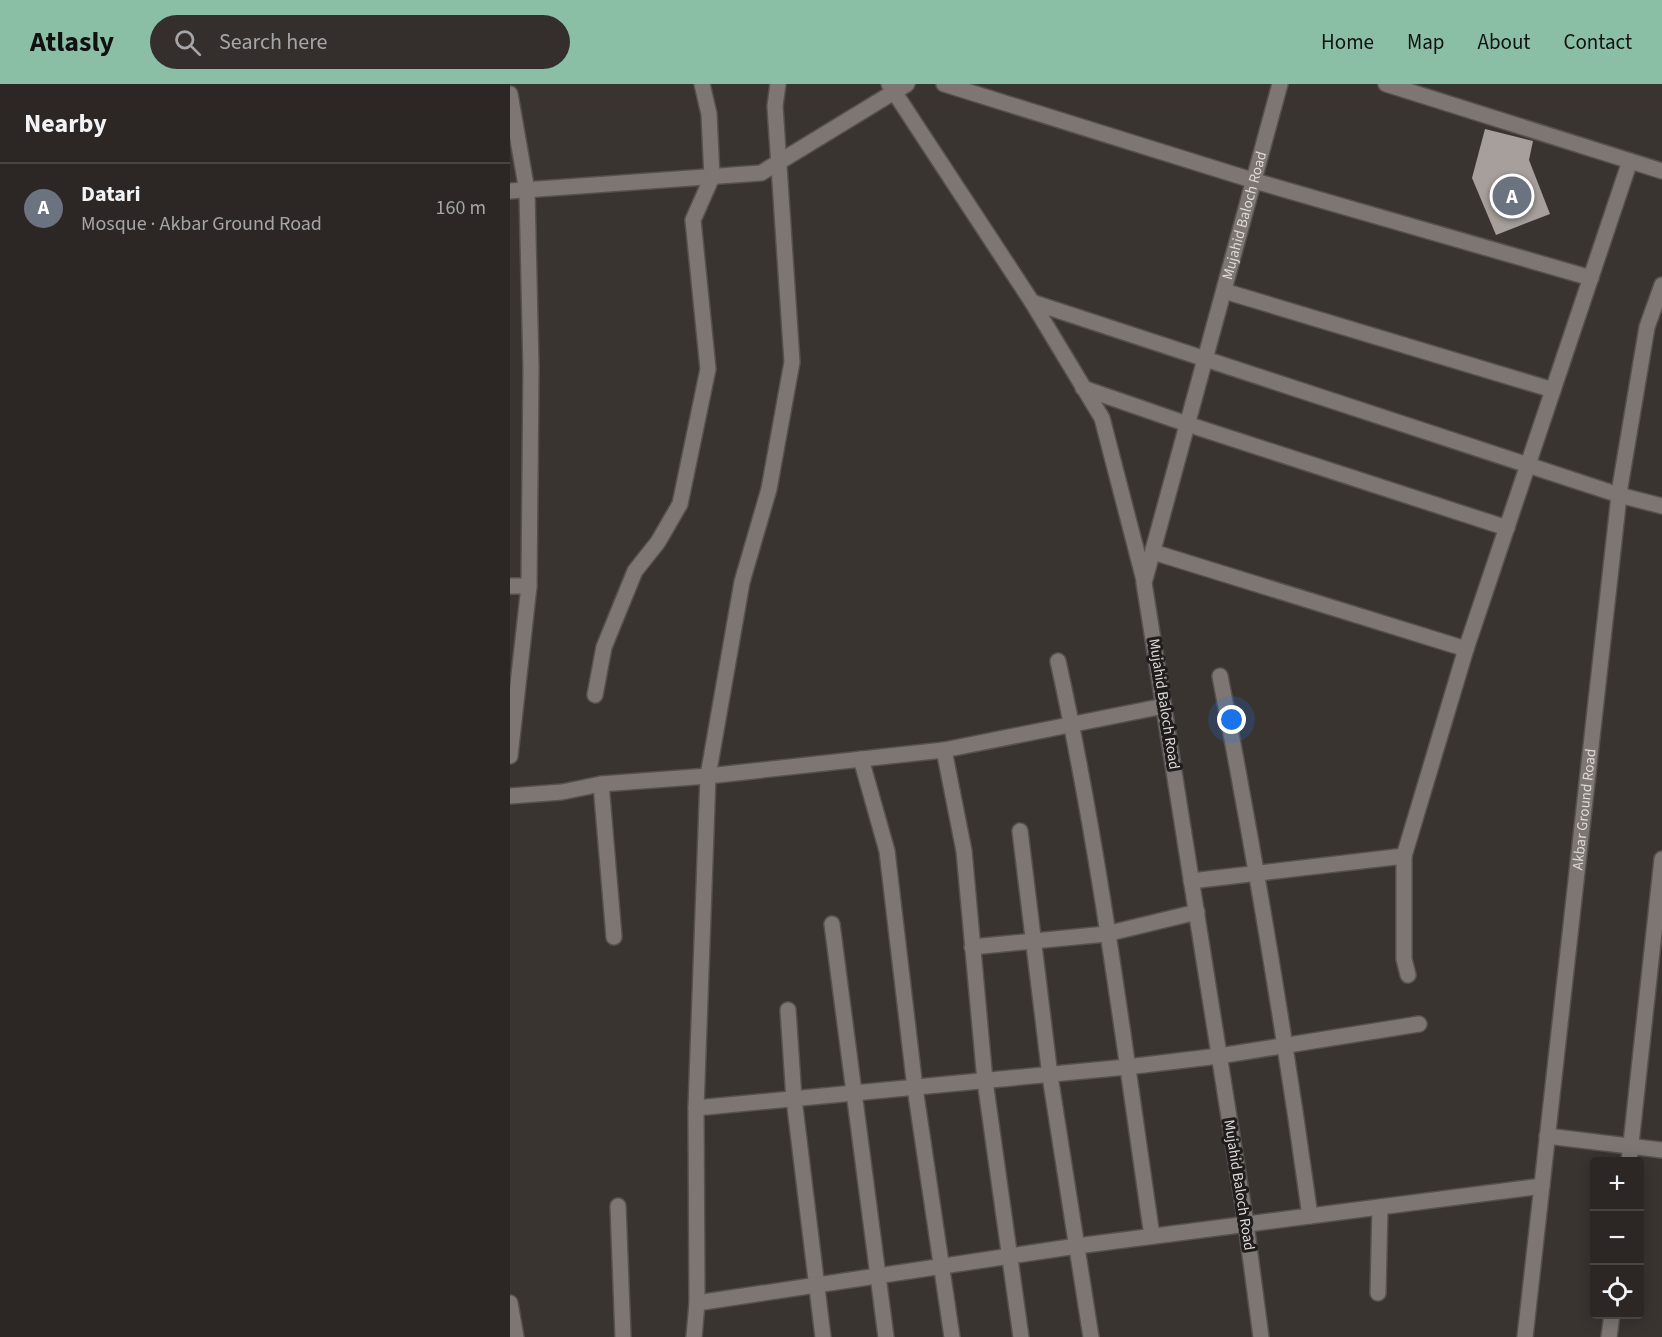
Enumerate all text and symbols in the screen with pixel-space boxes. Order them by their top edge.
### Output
search box [150,15,570,69]
text: Atlasly [30,22,114,62]
icon: search [171,26,204,59]
text: Search here [219,26,328,58]
text: Home [1321,27,1374,57]
text: Map [1407,27,1445,57]
text: About [1478,27,1530,57]
text: Contact [1563,27,1632,57]
text: Nearby [24,105,107,142]
street label: Mujahid Baloch Road [1217,149,1272,282]
pin: A [1492,174,1532,218]
text: Datari [81,178,141,210]
text: A [38,194,49,222]
text: 160 m [436,194,486,222]
text: Mosque · Akbar Ground Road [81,210,322,238]
street label: Mujahid Baloch Road [1143,637,1185,771]
your location [1217,705,1246,734]
street label: Akbar Ground Road [1567,748,1601,871]
street label: Mujahid Baloch Road [1218,1118,1260,1252]
map controls [1590,1157,1644,1319]
button: + [1590,1157,1644,1211]
button: − [1590,1211,1644,1265]
button: locate [1590,1265,1644,1319]

